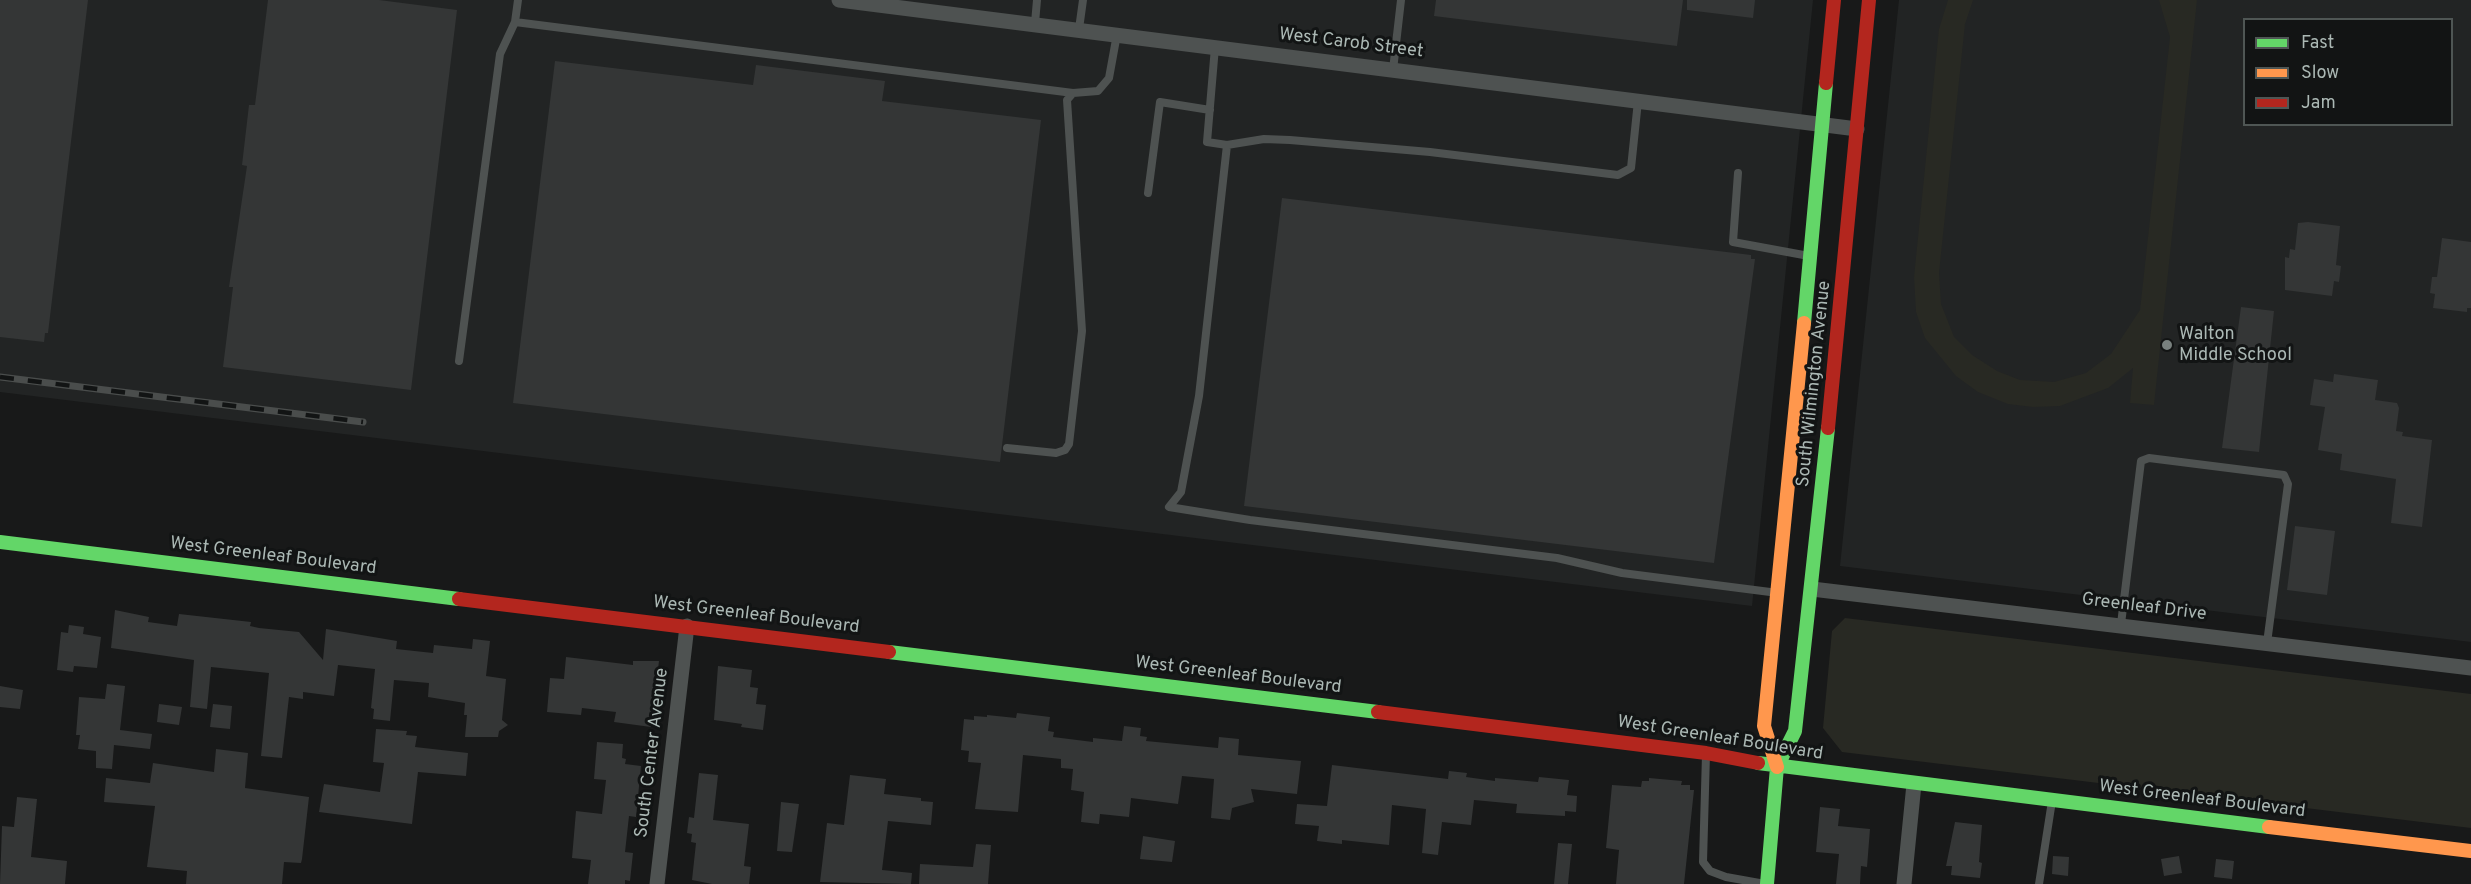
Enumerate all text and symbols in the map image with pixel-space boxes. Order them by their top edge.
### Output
legend [2243,18,2453,126]
street label: West Carob Street [1278,24,1424,64]
text: Fast [2301,32,2334,55]
text: Slow [2301,62,2339,85]
text: Jam [2301,92,2336,115]
street label: South Wilmington Avenue [1793,280,1837,488]
place label: Walton Middle School [2179,324,2292,366]
marker: Walton Middle School [2160,338,2174,352]
street label: West Greenleaf Boulevard [168,534,378,580]
street label: Greenleaf Drive [2080,590,2208,626]
street label: West Greenleaf Boulevard [651,593,861,639]
street label: West Greenleaf Boulevard [1133,653,1343,699]
street label: South Center Avenue [632,667,674,839]
street label: West Greenleaf Boulevard [1616,712,1824,766]
street label: West Greenleaf Boulevard [2097,777,2307,823]

